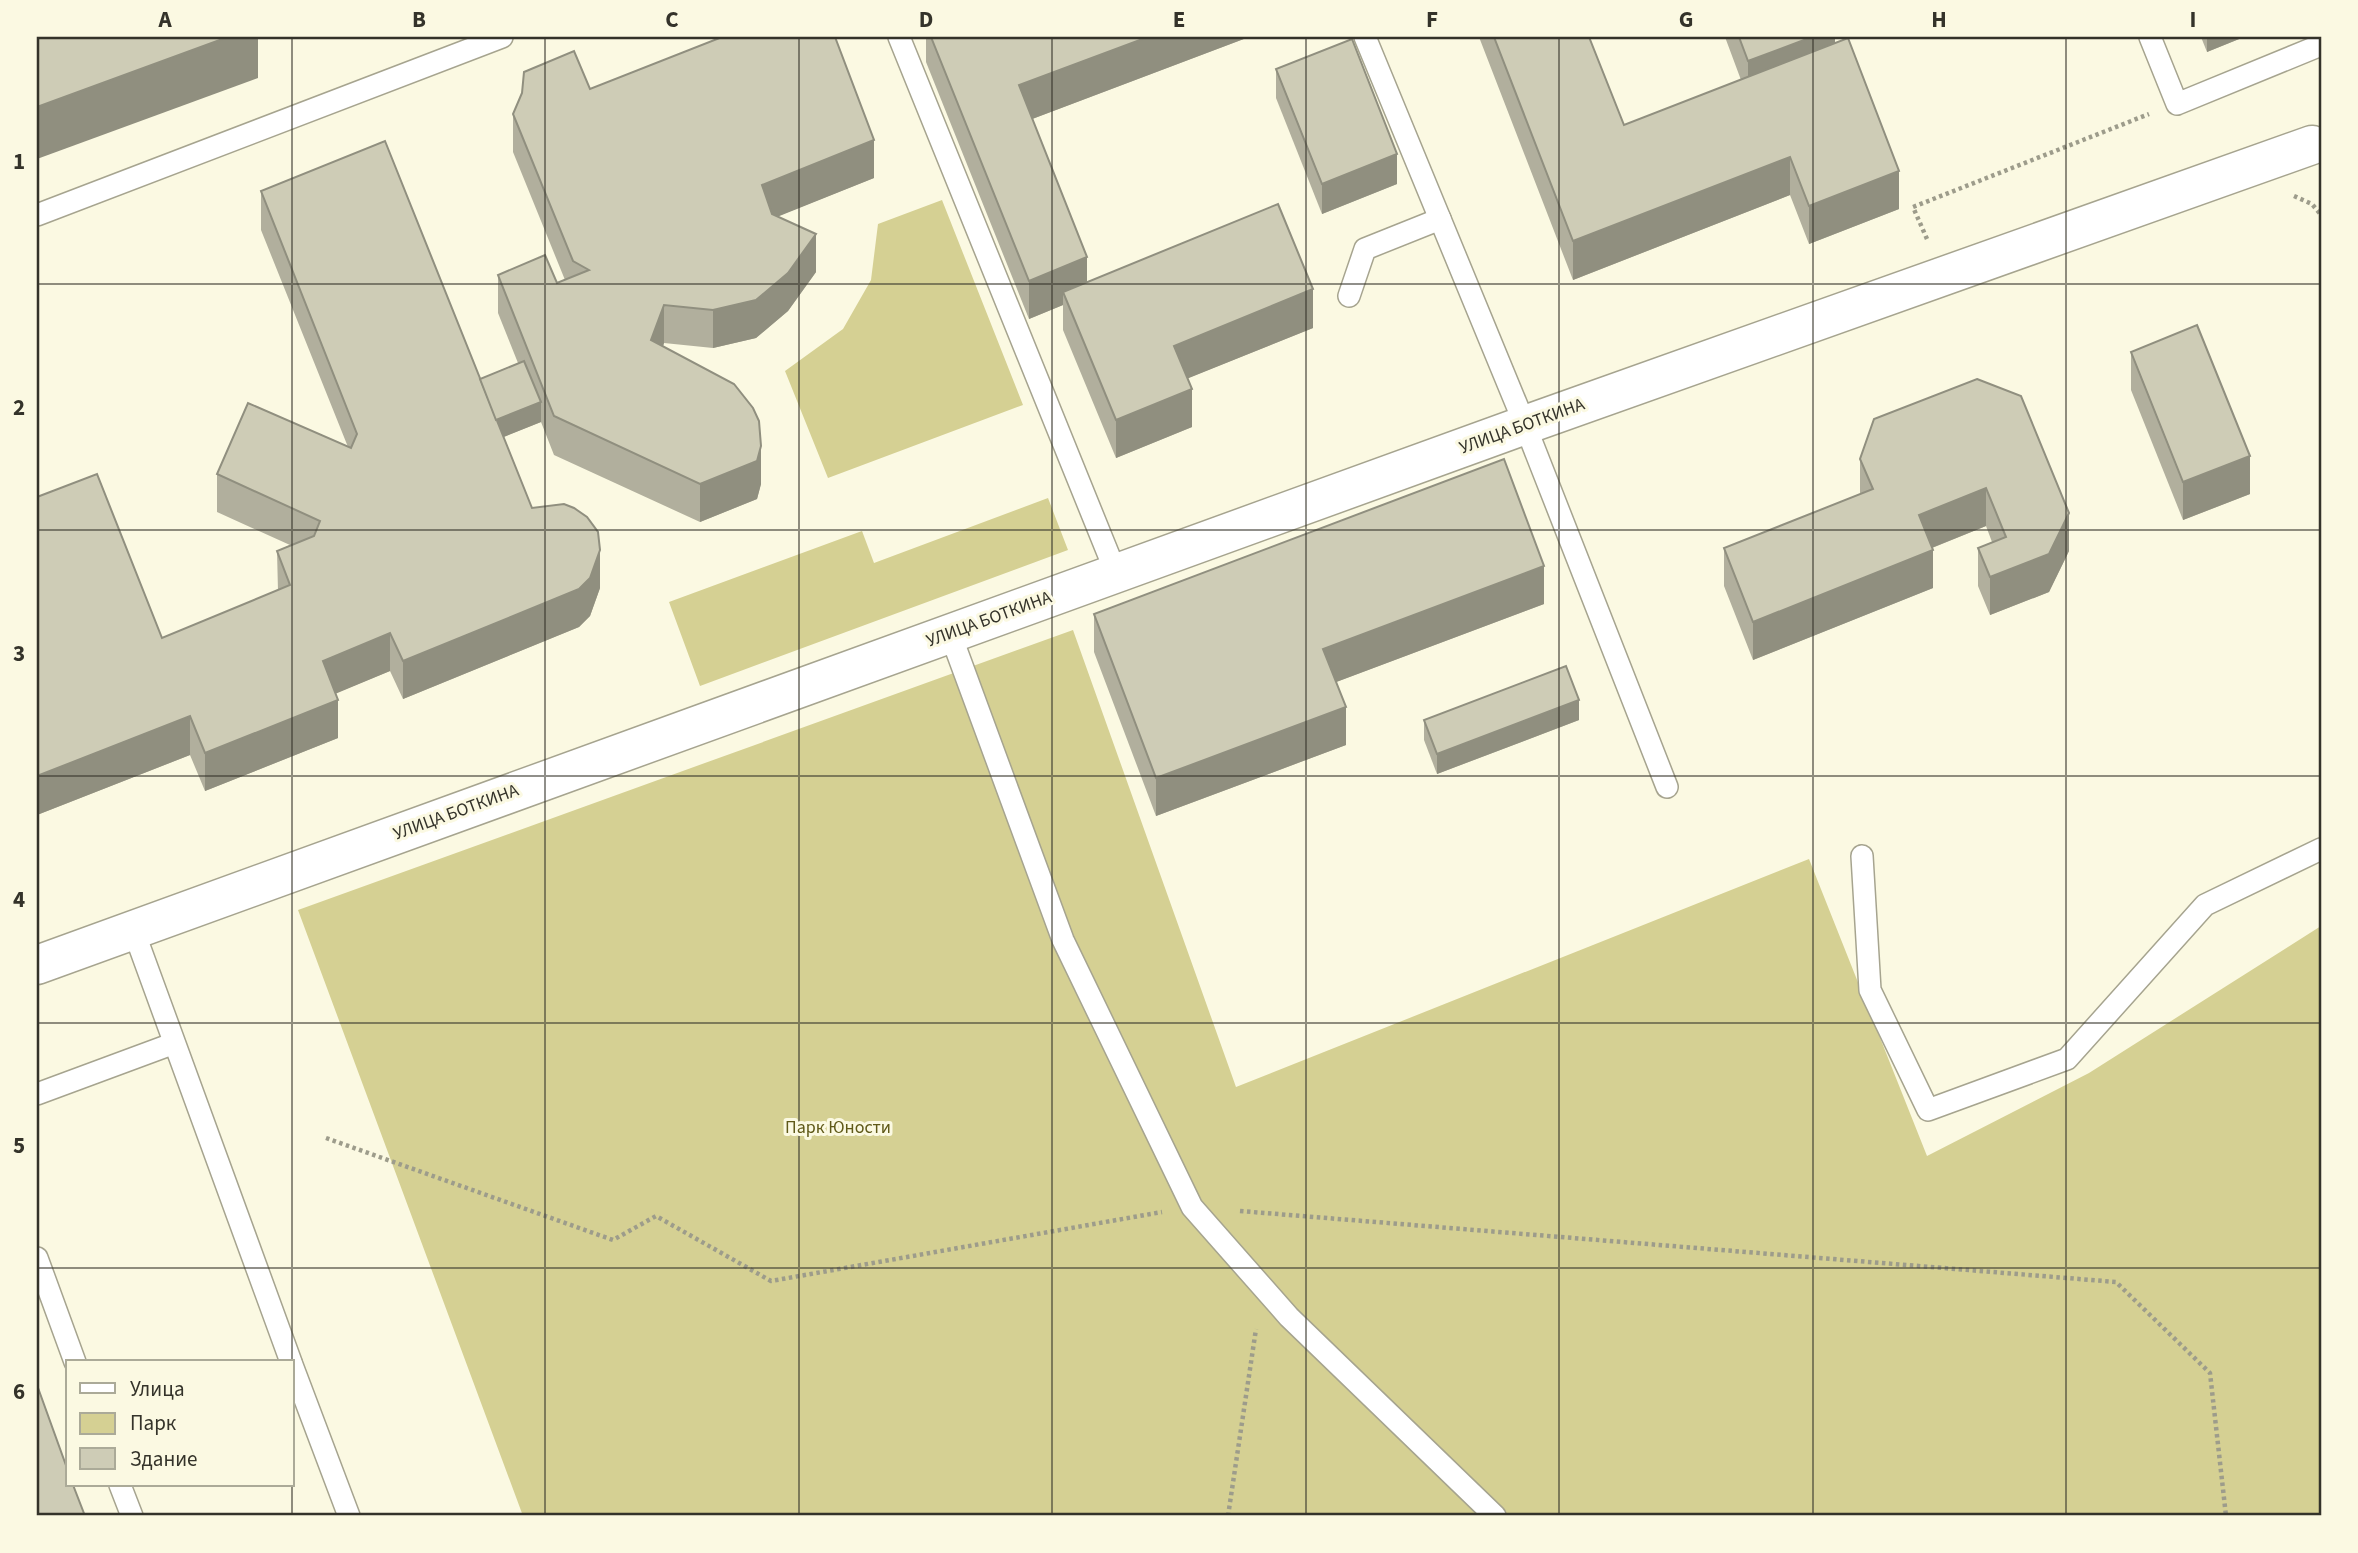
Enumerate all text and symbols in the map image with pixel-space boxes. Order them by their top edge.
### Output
text: A [157,3,172,36]
text: B [412,3,426,36]
text: C [665,3,679,36]
text: D [919,3,933,36]
text: E [1173,3,1185,36]
text: F [1426,3,1438,36]
text: G [1679,3,1693,36]
text: H [1931,3,1947,36]
text: I [2190,3,2196,36]
text: 1 [13,145,25,178]
text: 2 [13,391,25,424]
street label: УЛИЦА БОТКИНА [1456,392,1588,460]
street label: УЛИЦА БОТКИНА [923,585,1055,653]
text: 3 [13,637,25,670]
street label: УЛИЦА БОТКИНА [390,778,522,846]
text: 4 [13,883,25,916]
park label: Парк Юности [785,1115,891,1140]
text: 5 [13,1129,25,1162]
legend [66,1360,294,1486]
text: Улица [130,1374,185,1404]
text: 6 [13,1375,25,1408]
text: Парк [130,1408,177,1438]
text: Здание [130,1444,198,1474]

